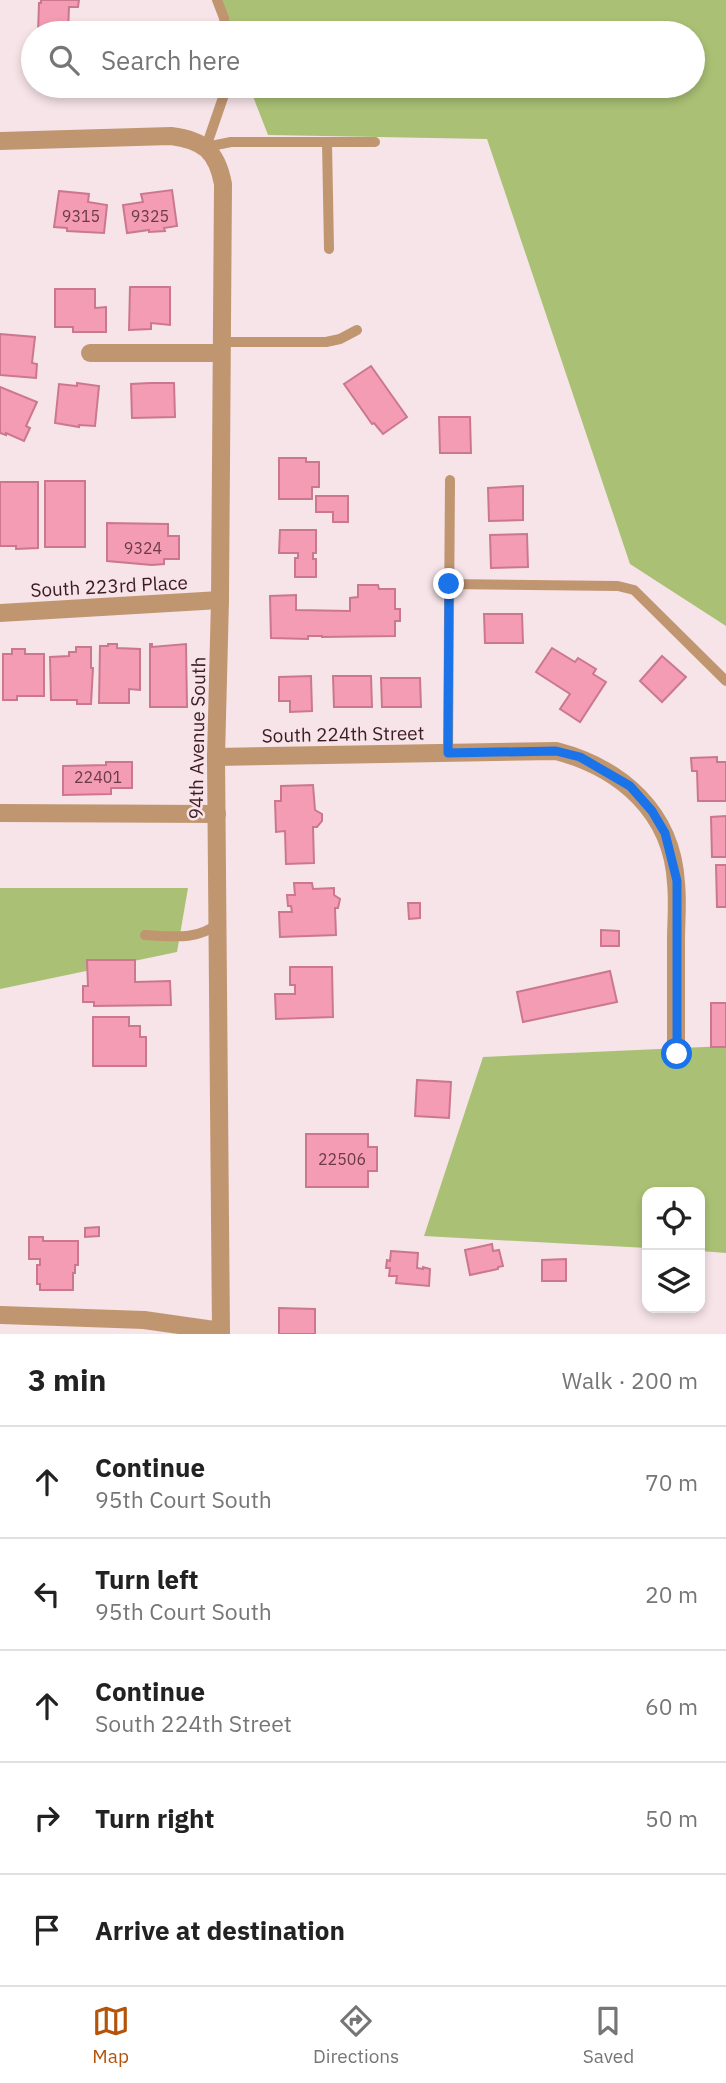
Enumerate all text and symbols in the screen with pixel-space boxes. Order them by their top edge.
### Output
search box [21,21,705,98]
icon: search [45,41,83,79]
text: Search here [101,43,240,77]
house number: 9315 [62,206,100,226]
house number: 9325 [131,206,169,226]
house number: 9324 [124,538,162,558]
route end [433,568,464,599]
street label: South 223rd Place [30,570,188,602]
street label: 94th Avenue South [184,656,210,820]
street label: South 224th Street [261,721,425,747]
house number: 22401 [74,767,122,787]
route start [661,1038,692,1069]
house number: 22506 [318,1149,366,1169]
map controls [642,1187,705,1313]
button: locate [642,1187,705,1250]
button: layers [642,1250,705,1313]
text: 3 min [28,1360,106,1399]
text: Walk · 200 m [562,1365,698,1395]
text: Continue [95,1450,205,1484]
icon: ahead [28,1463,66,1501]
text: 70 m [645,1467,698,1497]
text: 95th Court South [95,1484,272,1514]
text: Turn left [95,1562,198,1596]
icon: left [28,1575,66,1613]
text: 20 m [645,1579,698,1609]
text: 95th Court South [95,1596,272,1626]
text: Continue [95,1674,205,1708]
icon: ahead [28,1687,66,1725]
text: 60 m [645,1691,698,1721]
text: South 224th Street [95,1708,292,1738]
icon: right [28,1799,66,1837]
text: Turn right [95,1801,214,1835]
text: 50 m [645,1803,698,1833]
icon: arrive [28,1911,66,1949]
text: Arrive at destination [95,1913,345,1947]
tab: Map [92,2002,130,2068]
tab: Directions [313,2002,399,2068]
tab: Saved [583,2002,634,2068]

